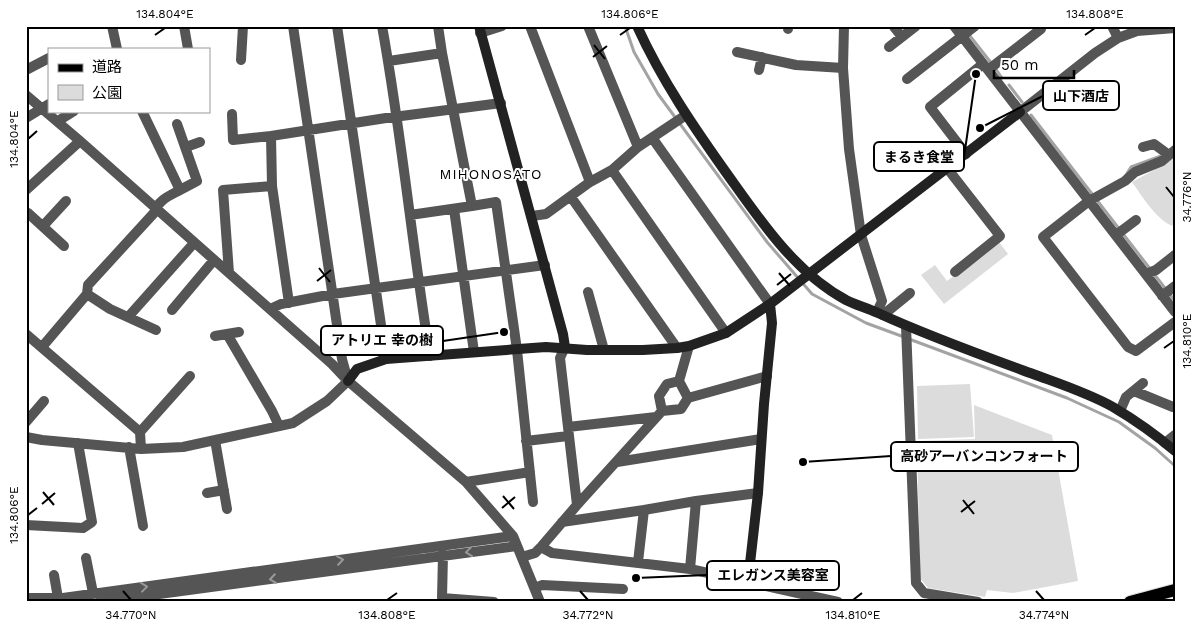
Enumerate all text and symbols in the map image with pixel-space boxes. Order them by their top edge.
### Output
text: 134.804°E [136,7,194,21]
text: 134.806°E [601,7,659,21]
text: 134.808°E [1066,7,1124,21]
legend [48,48,210,112]
scale bar [994,48,1074,80]
text: 50 m [1001,56,1038,74]
text: 道路 [92,58,122,76]
callout: 山下酒店 [1043,81,1119,110]
text: 公園 [92,84,122,102]
text: 山下酒店 [1053,88,1109,104]
text: 134.804°E [7,110,21,168]
callout: まるき食堂 [874,142,964,171]
text: まるき食堂 [884,149,954,165]
district label: MIHONOSATO [439,166,543,182]
text: 34.776°N [1180,171,1194,223]
text: 134.810°E [1180,313,1194,368]
callout: アトリエ 幸の樹 [321,326,443,355]
text: アトリエ 幸の樹 [331,332,433,348]
callout: 高砂アーバンコンフォート [891,442,1078,471]
text: 高砂アーバンコンフォート [900,448,1068,464]
text: 134.806°E [7,486,21,544]
one-way arrow [465,546,473,557]
one-way arrow [336,556,344,566]
callout: エレガンス美容室 [707,561,839,590]
text: エレガンス美容室 [717,567,829,583]
one-way arrow [269,573,278,583]
one-way arrow [141,582,149,593]
text: 34.770°N [105,608,157,622]
text: 134.808°E [358,608,416,622]
text: 34.772°N [562,608,614,622]
text: 134.810°E [826,608,881,622]
text: 34.774°N [1019,608,1069,622]

